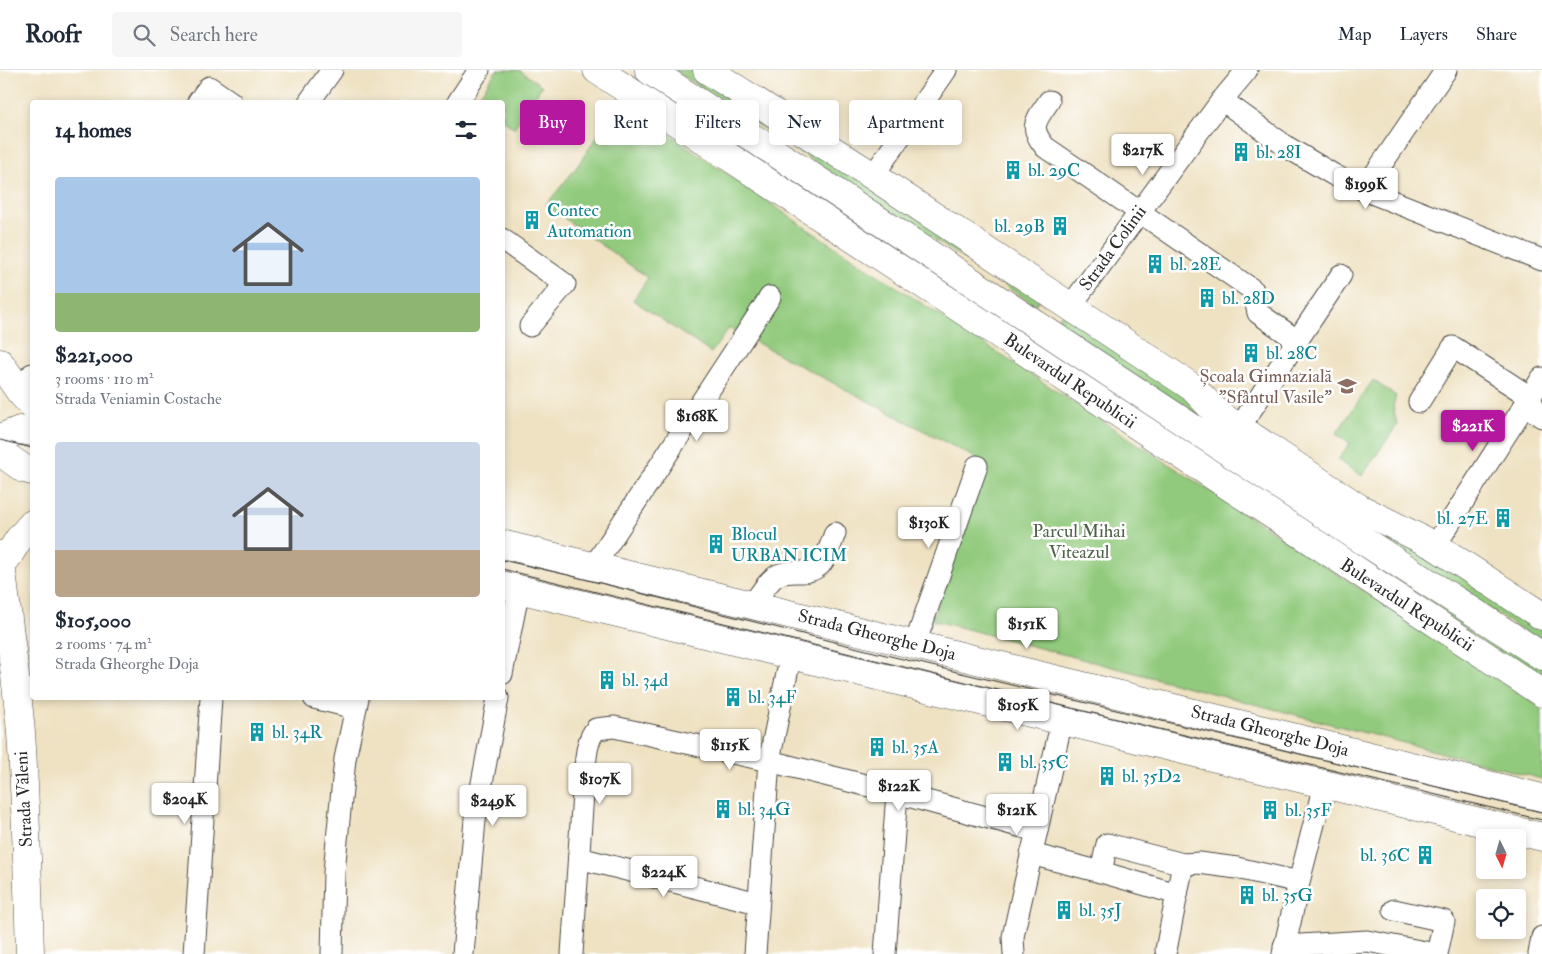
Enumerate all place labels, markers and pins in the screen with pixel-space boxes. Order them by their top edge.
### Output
pin: $217K [1108,134,1178,176]
building icon: bl. 28I [1230,141,1252,163]
place label: bl. 28I [1256,141,1301,164]
building icon: bl. 29C [1002,159,1024,181]
place label: bl. 29C [1028,159,1080,182]
pin: $199K [1331,168,1401,210]
place label: Contec Automation [546,199,632,243]
building icon: Contec Automation [521,209,543,231]
place label: bl. 29B [994,215,1045,238]
building icon: bl. 29B [1049,215,1071,237]
building icon: bl. 28E [1144,253,1166,275]
place label: bl. 28E [1170,253,1221,276]
building icon: bl. 28D [1196,287,1218,309]
place label: bl. 28D [1222,287,1275,310]
building icon: bl. 28C [1240,342,1262,364]
place label: bl. 28C [1266,342,1317,365]
place label: Școala Gimnazială "Sfântul Vasile" [1199,365,1333,409]
school or university icon: Școala Gimnazială "Sfântul Vasile" [1336,375,1358,397]
pin: $168K [662,400,732,442]
pin: $221K [1438,410,1508,452]
pin: $130K [894,506,964,549]
place label: bl. 27E [1437,507,1488,530]
building icon: bl. 27E [1492,507,1514,529]
place label: Blocul URBAN ICIM [731,523,847,567]
building icon: Blocul URBAN ICIM [705,533,727,555]
pin: $151K [992,608,1062,650]
building icon: bl. 34d [596,669,618,691]
place label: bl. 34d [622,669,668,692]
building icon: bl. 34F [722,686,744,708]
place label: bl. 34F [748,686,796,709]
pin: $105K [983,688,1053,731]
building icon: bl. 34R [246,721,268,743]
place label: bl. 34R [272,721,323,744]
pin: $115K [695,728,765,771]
building icon: bl. 35A [866,736,888,758]
place label: bl. 35A [892,736,939,759]
building icon: bl. 35C [994,751,1016,773]
place label: bl. 35C [1020,751,1069,774]
pin: $107K [565,762,635,805]
building icon: bl. 35D2 [1096,765,1118,787]
place label: bl. 35D2 [1122,765,1181,788]
pin: $122K [864,770,934,812]
pin: $204K [150,782,220,825]
pin: $249K [458,784,528,827]
pin: $121K [982,794,1052,836]
building icon: bl. 34G [712,798,734,820]
place label: bl. 34G [738,798,790,821]
building icon: bl. 35F [1259,799,1281,821]
place label: bl. 35F [1285,799,1332,822]
place label: bl. 36C [1360,844,1410,867]
building icon: bl. 36C [1414,844,1436,866]
pin: $224K [629,856,699,898]
building icon: bl. 35G [1236,884,1258,906]
place label: bl. 35G [1262,884,1313,907]
building icon: bl. 35J [1053,899,1075,921]
place label: bl. 35J [1079,899,1122,922]

